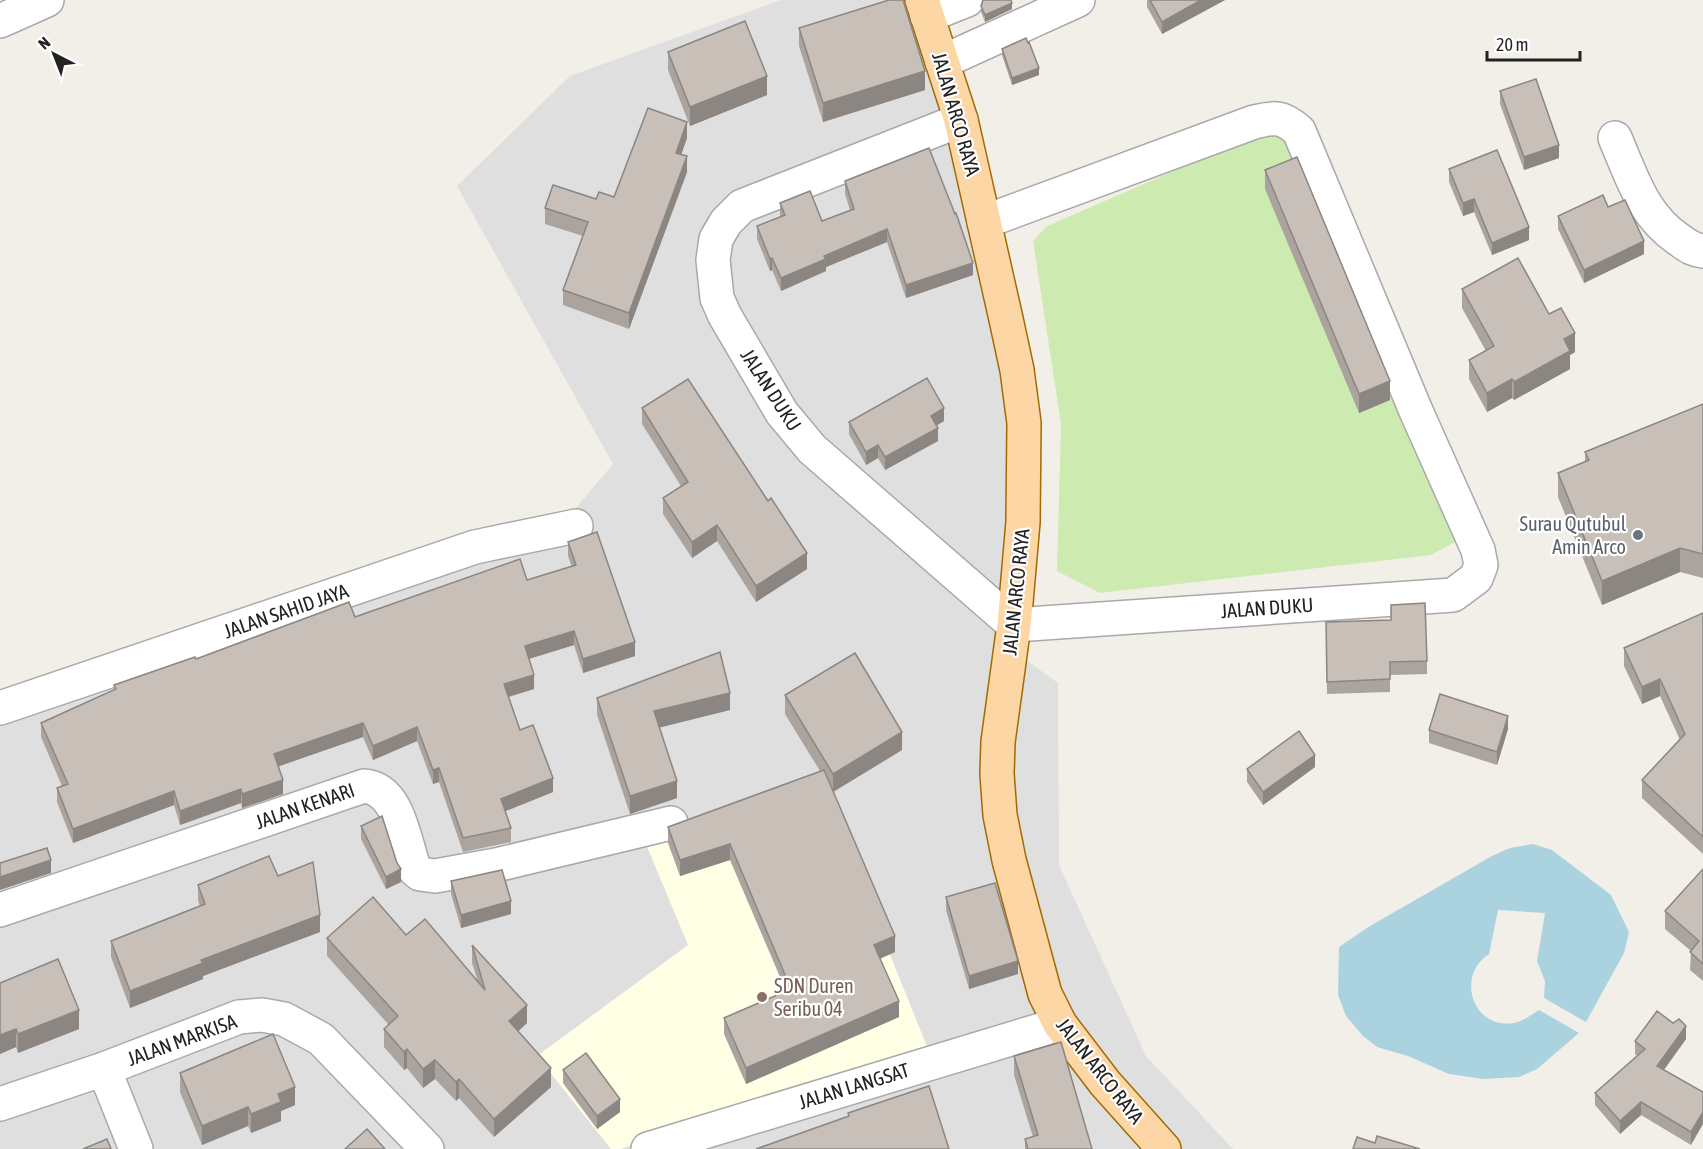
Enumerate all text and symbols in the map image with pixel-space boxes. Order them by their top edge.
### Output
north arrow [24,24,84,84]
scale bar [1487,24,1580,62]
text: N [34,33,53,53]
text: 20 m [1496,34,1528,55]
street label: JALAN ARCO RAYA [928,49,985,178]
street label: JALAN DUKU [736,345,806,435]
place label: Surau Qutubul Amin Arco [1520,512,1627,558]
street label: JALAN ARCO RAYA [997,527,1034,657]
marker: Surau Qutubul Amin Arco [1631,528,1645,542]
street label: JALAN SAHID JAYA [221,578,351,643]
street label: JALAN DUKU [1220,593,1314,622]
street label: JALAN KENARI [252,778,357,833]
place label: SDN Duren Seribu 04 [774,974,854,1020]
marker: SDN Duren Seribu 04 [755,990,769,1004]
street label: JALAN MARKISA [124,1009,240,1070]
street label: JALAN ARCO RAYA [1052,1013,1149,1128]
street label: JALAN LANGSAT [796,1058,912,1113]

